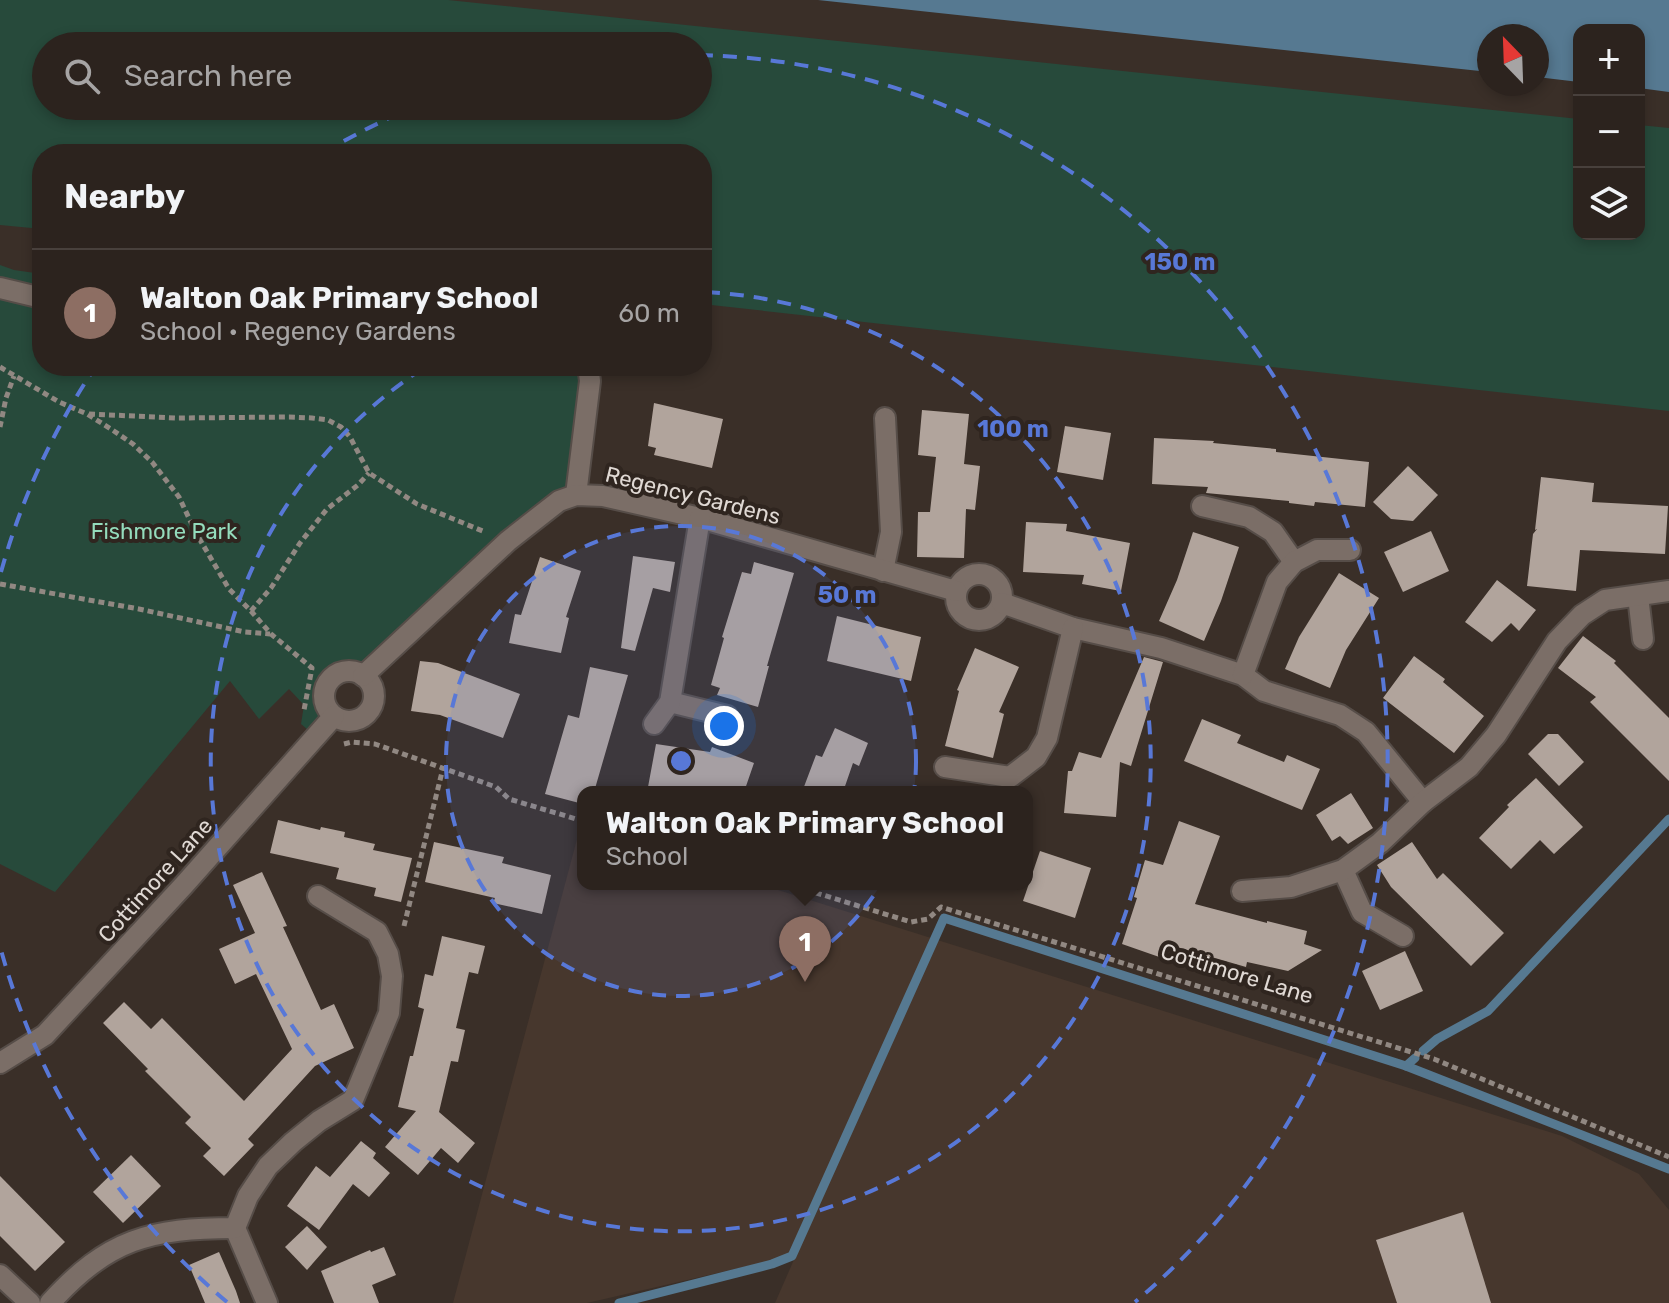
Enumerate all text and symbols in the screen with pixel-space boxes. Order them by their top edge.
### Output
north arrow [1477,24,1549,96]
map controls [1573,24,1645,240]
button: + [1573,24,1645,96]
search box [32,32,712,120]
icon: search [60,54,104,98]
text: Search here [124,58,292,94]
button: − [1573,96,1645,168]
button: layers [1573,168,1645,240]
text: Nearby [64,176,185,217]
text: 150 m [1145,248,1215,276]
text: Walton Oak Primary School [140,280,539,316]
text: 1 [84,298,96,329]
text: 60 m [618,298,680,329]
text: School · Regency Gardens [140,316,456,347]
text: 100 m [977,415,1049,443]
street label: Regency Gardens [603,461,783,530]
park label: Fishmore Park [91,518,238,545]
text: 50 m [818,581,876,609]
your location [704,706,744,746]
centre of rings [667,747,695,775]
popup [577,786,1033,890]
text: Walton Oak Primary School [606,805,1004,841]
street label: Cottimore Lane [92,813,218,948]
text: School [606,841,688,872]
pin: 1 [779,916,831,982]
street label: Cottimore Lane [1157,937,1316,1009]

